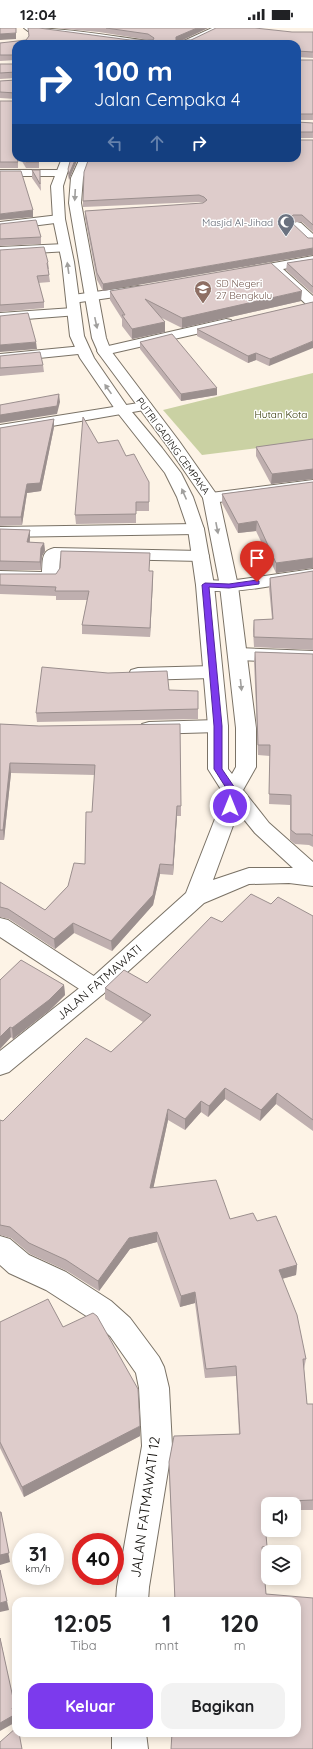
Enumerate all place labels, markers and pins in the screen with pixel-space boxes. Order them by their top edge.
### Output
mosque icon: Masjid Al-Jihad [276,212,296,237]
place label: Masjid Al-Jihad [202,216,273,229]
place label: SD Negeri 27 Bengkulu [216,277,272,302]
school or university icon: SD Negeri 27 Bengkulu [193,279,213,304]
pin [240,541,274,582]

